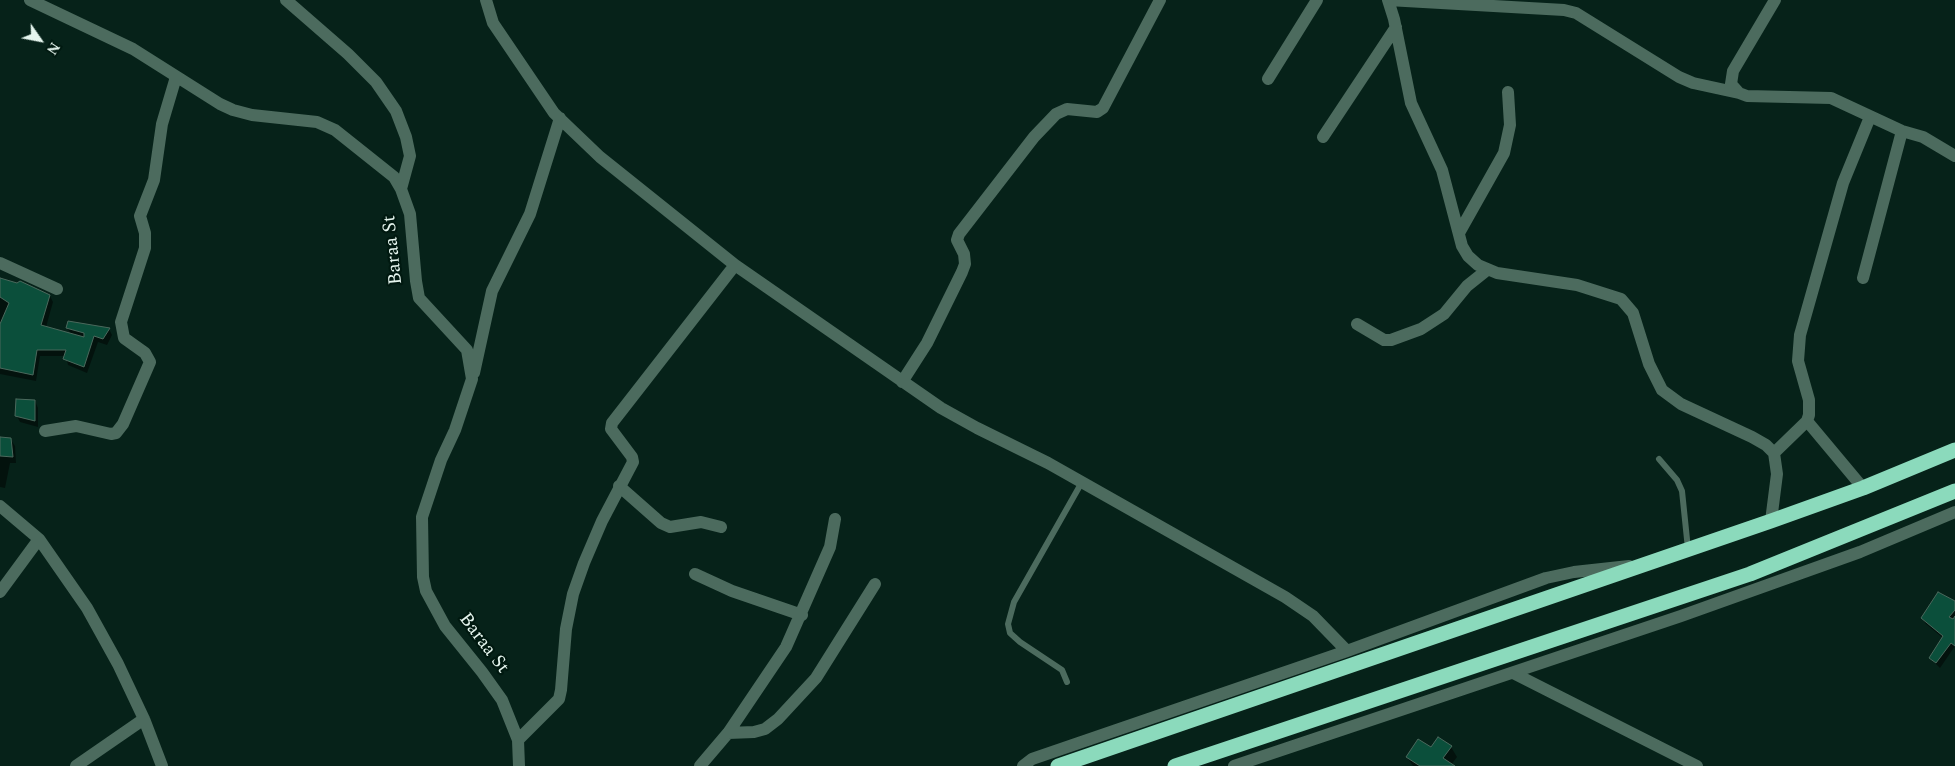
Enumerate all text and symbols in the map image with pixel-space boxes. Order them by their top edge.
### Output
north arrow [15,15,65,65]
text: N [41,38,65,59]
street label: Baraa St [379,214,409,286]
street label: Baraa St [453,609,513,679]

